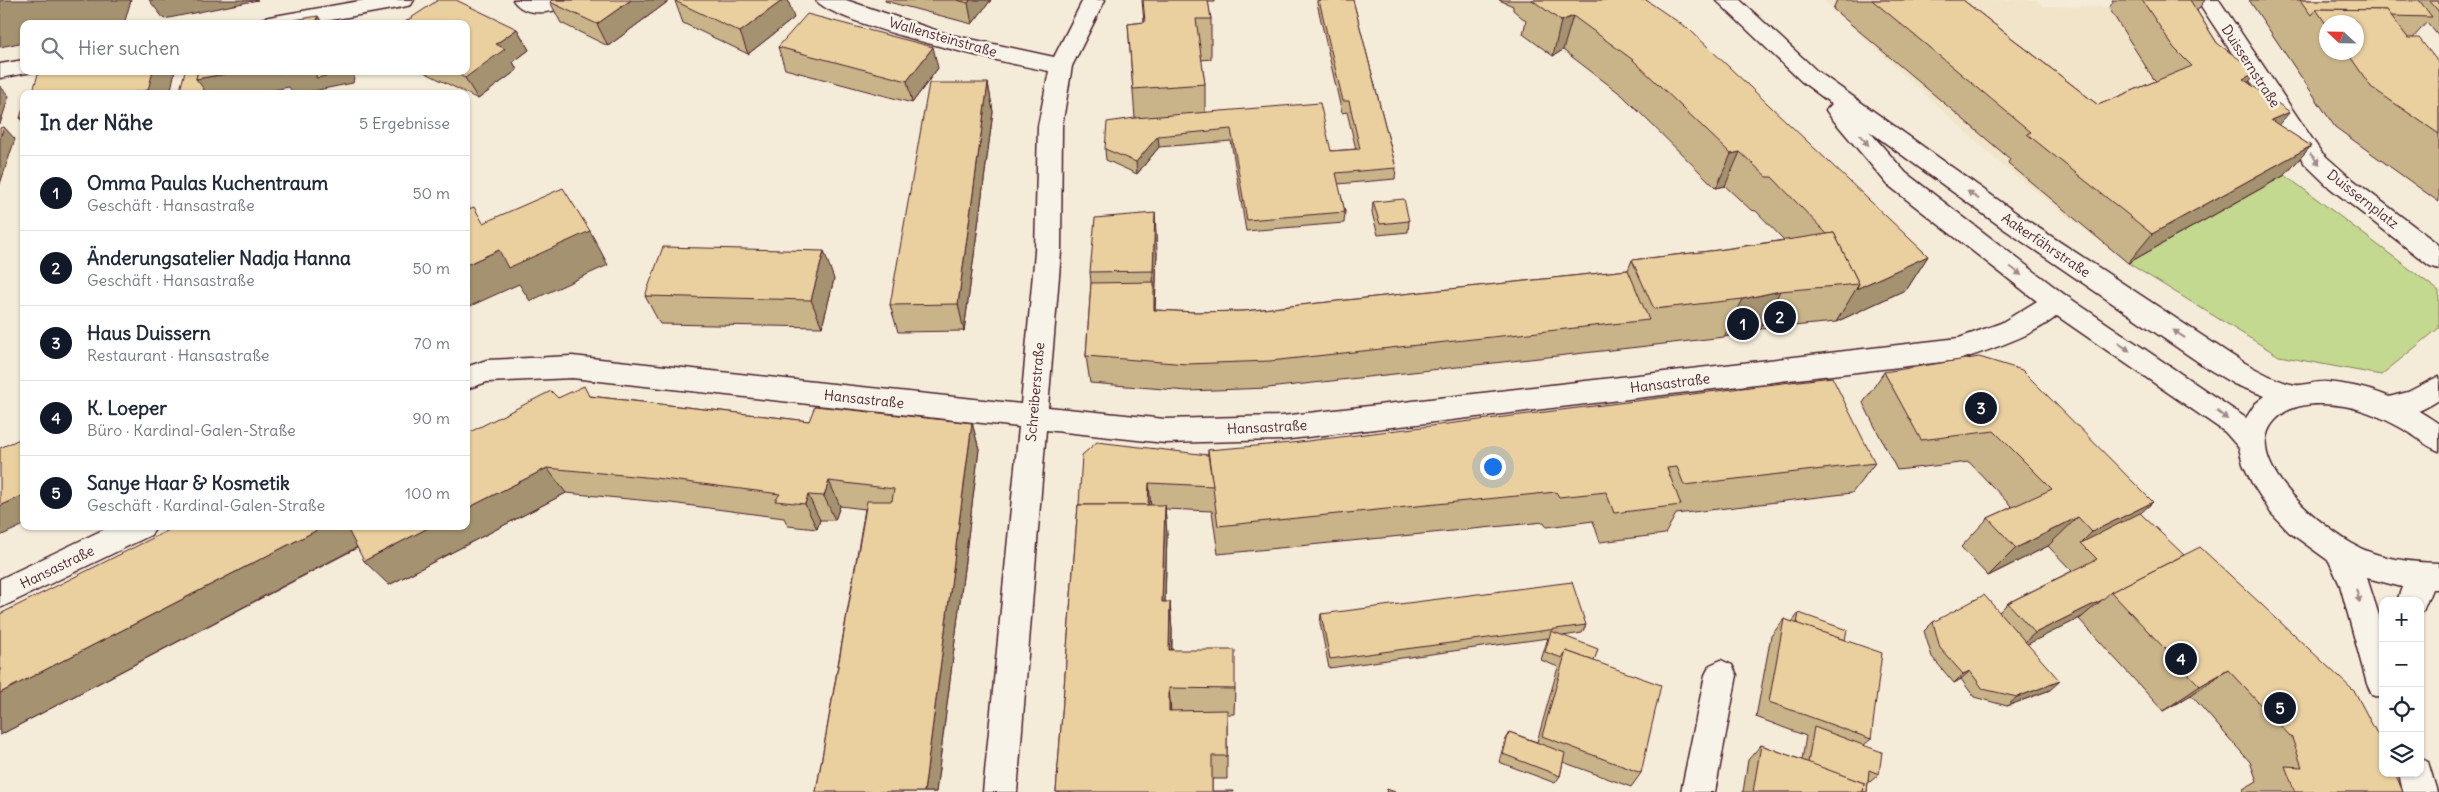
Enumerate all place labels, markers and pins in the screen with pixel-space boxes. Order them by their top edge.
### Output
pin: 2 [1764,298,1796,336]
pin: 1 [1727,305,1759,343]
pin: 3 [1965,389,1997,427]
pin: 4 [2165,640,2197,678]
pin: 5 [2264,689,2296,727]

